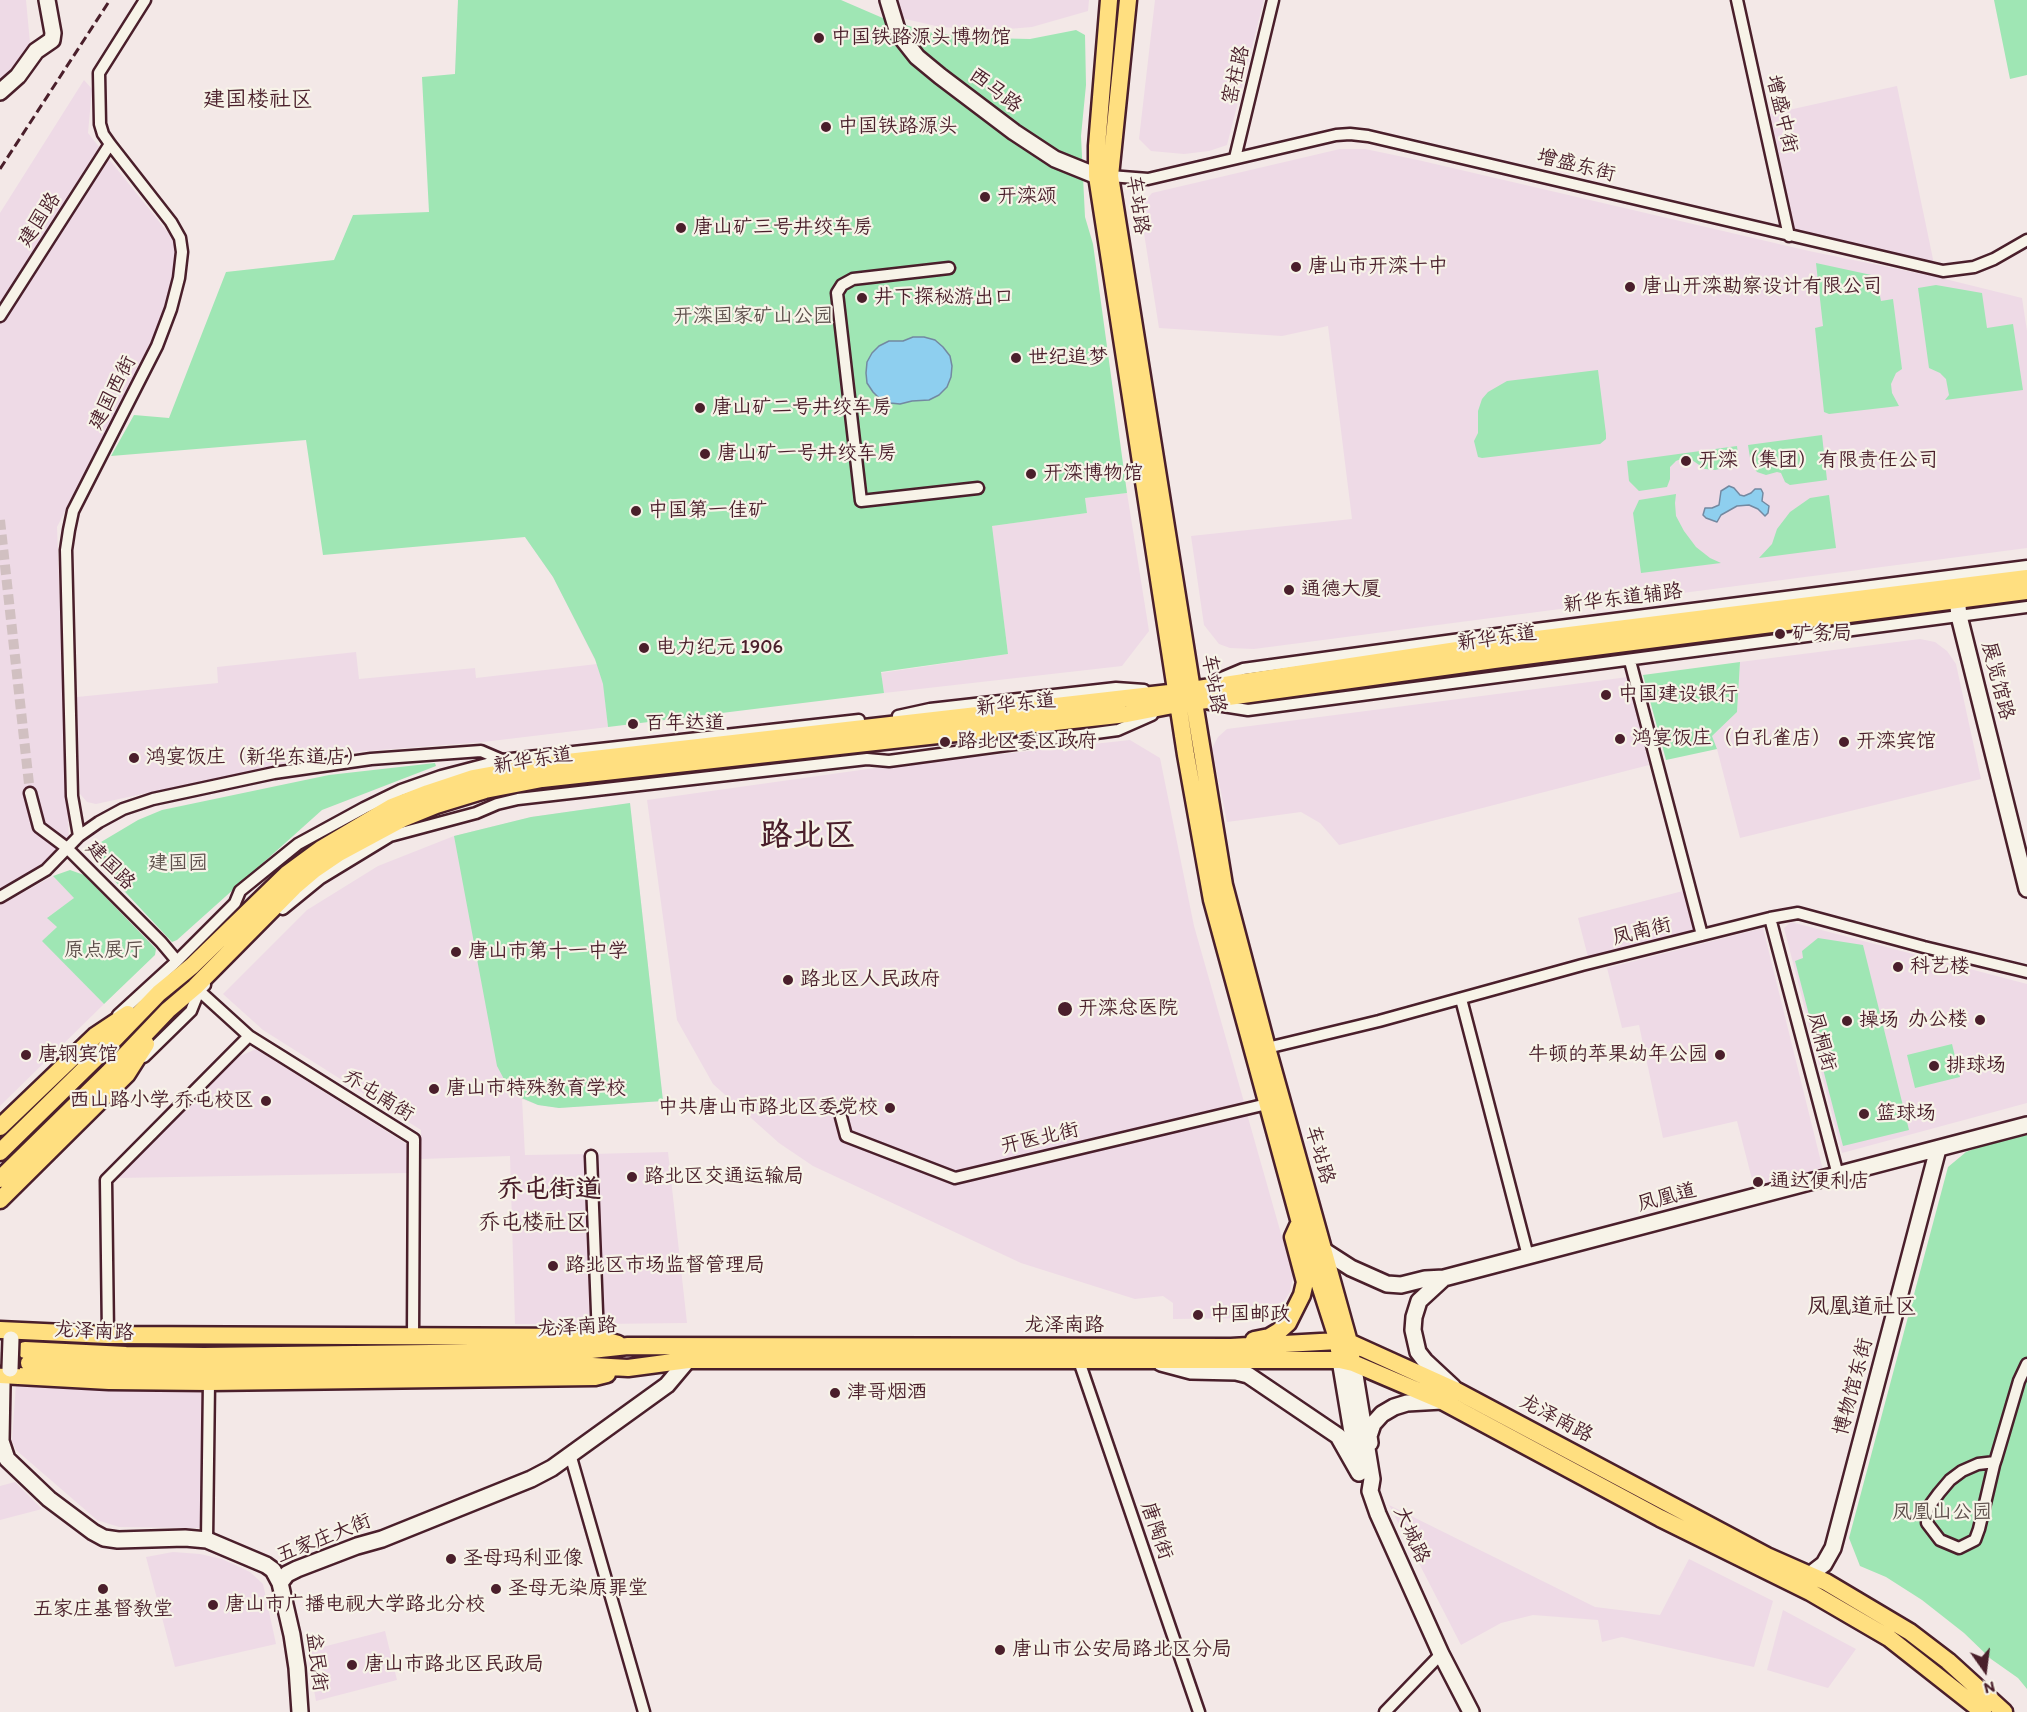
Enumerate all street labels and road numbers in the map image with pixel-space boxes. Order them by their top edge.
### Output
street label: 窑柱路 [1219,43,1255,107]
street label: 西马路 [964,63,1026,119]
street label: 增盛中街 [1760,72,1802,156]
street label: 增盛东街 [1534,145,1618,187]
street label: 车站路 [1121,174,1153,236]
street label: 建国路 [14,188,66,252]
street label: 建国西街 [84,352,142,434]
street label: 新华东道辅路 [1562,580,1684,618]
street label: 新华东道 [1456,622,1538,656]
street label: 展览馆路 [1976,639,2018,723]
street label: 车站路 [1196,652,1230,716]
street label: 新华东道 [975,689,1057,721]
street label: 新华东道 [492,743,574,779]
street label: 建国路 [80,836,140,896]
street label: 凤南街 [1610,913,1674,951]
street label: 凤桐街 [1802,1010,1840,1074]
street label: 乔屯南街 [338,1065,418,1127]
street label: 开医北街 [998,1118,1082,1160]
street label: 车站路 [1299,1123,1339,1187]
street label: 凤凰道 [1635,1179,1699,1217]
street label: 龙泽南路 [536,1314,618,1342]
street label: 龙泽南路 [1024,1314,1104,1338]
street label: 龙泽南路 [53,1318,135,1346]
street label: 博物馆东街 [1829,1336,1879,1438]
street label: 龙泽南路 [1515,1390,1597,1448]
street label: 唐陶街 [1135,1499,1177,1563]
street label: 大城路 [1388,1503,1434,1567]
street label: 五家庄大街 [273,1509,375,1569]
street label: 益民街 [300,1631,332,1693]

